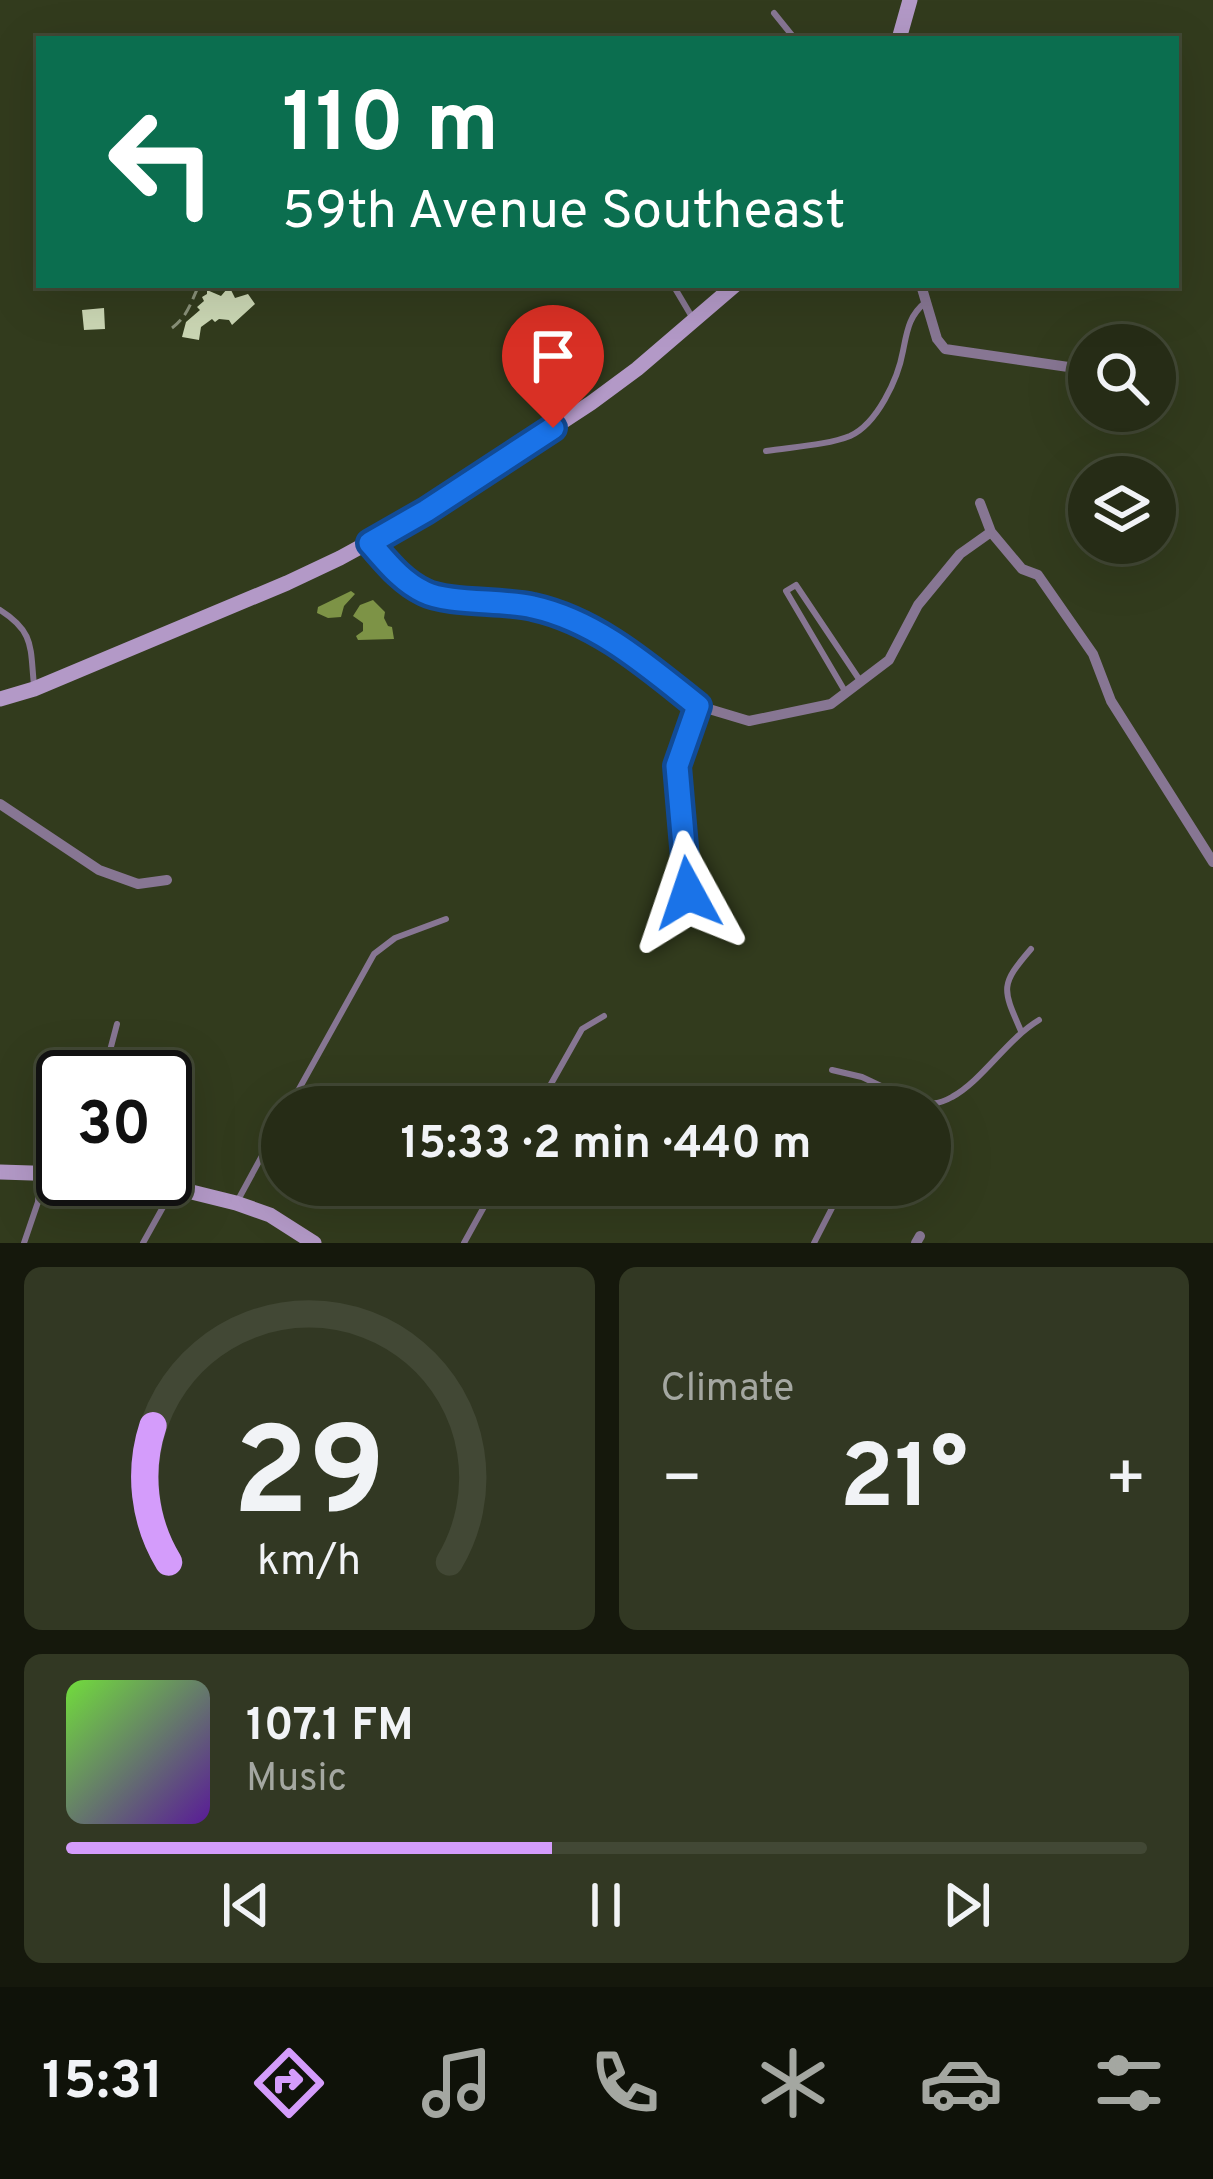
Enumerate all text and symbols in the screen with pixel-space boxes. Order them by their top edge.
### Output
text: 110 m [282,75,499,181]
icon: left [84,84,240,240]
text: 59th Avenue Southeast [282,179,846,248]
pin [502,305,604,428]
icon: arrive [520,323,586,389]
map controls [1068,324,1176,564]
button: search [1068,324,1176,432]
button: layers [1068,456,1176,564]
position arrow [625,830,751,956]
speed limit sign: 30 [36,1050,192,1206]
text: 15:33 · 2 min · 440 m [400,1117,812,1174]
text: Climate [661,1366,794,1415]
text: 29 [233,1401,386,1559]
text: 21° [840,1426,968,1539]
text: − [661,1441,703,1524]
text: + [1104,1441,1147,1524]
text: km/h [257,1535,361,1589]
text: 107.1 FM [246,1699,414,1756]
text: Music [246,1756,347,1805]
icon: previous [213,1872,279,1938]
icon: pause [573,1872,639,1938]
icon: next [934,1872,1000,1938]
icon: directions [247,2041,331,2125]
icon: music [415,2041,499,2125]
icon: phone [583,2041,667,2125]
icon: climate [751,2041,835,2125]
icon: car [919,2041,1003,2125]
icon: filters [1087,2041,1171,2125]
text: 15:31 [42,2049,164,2118]

